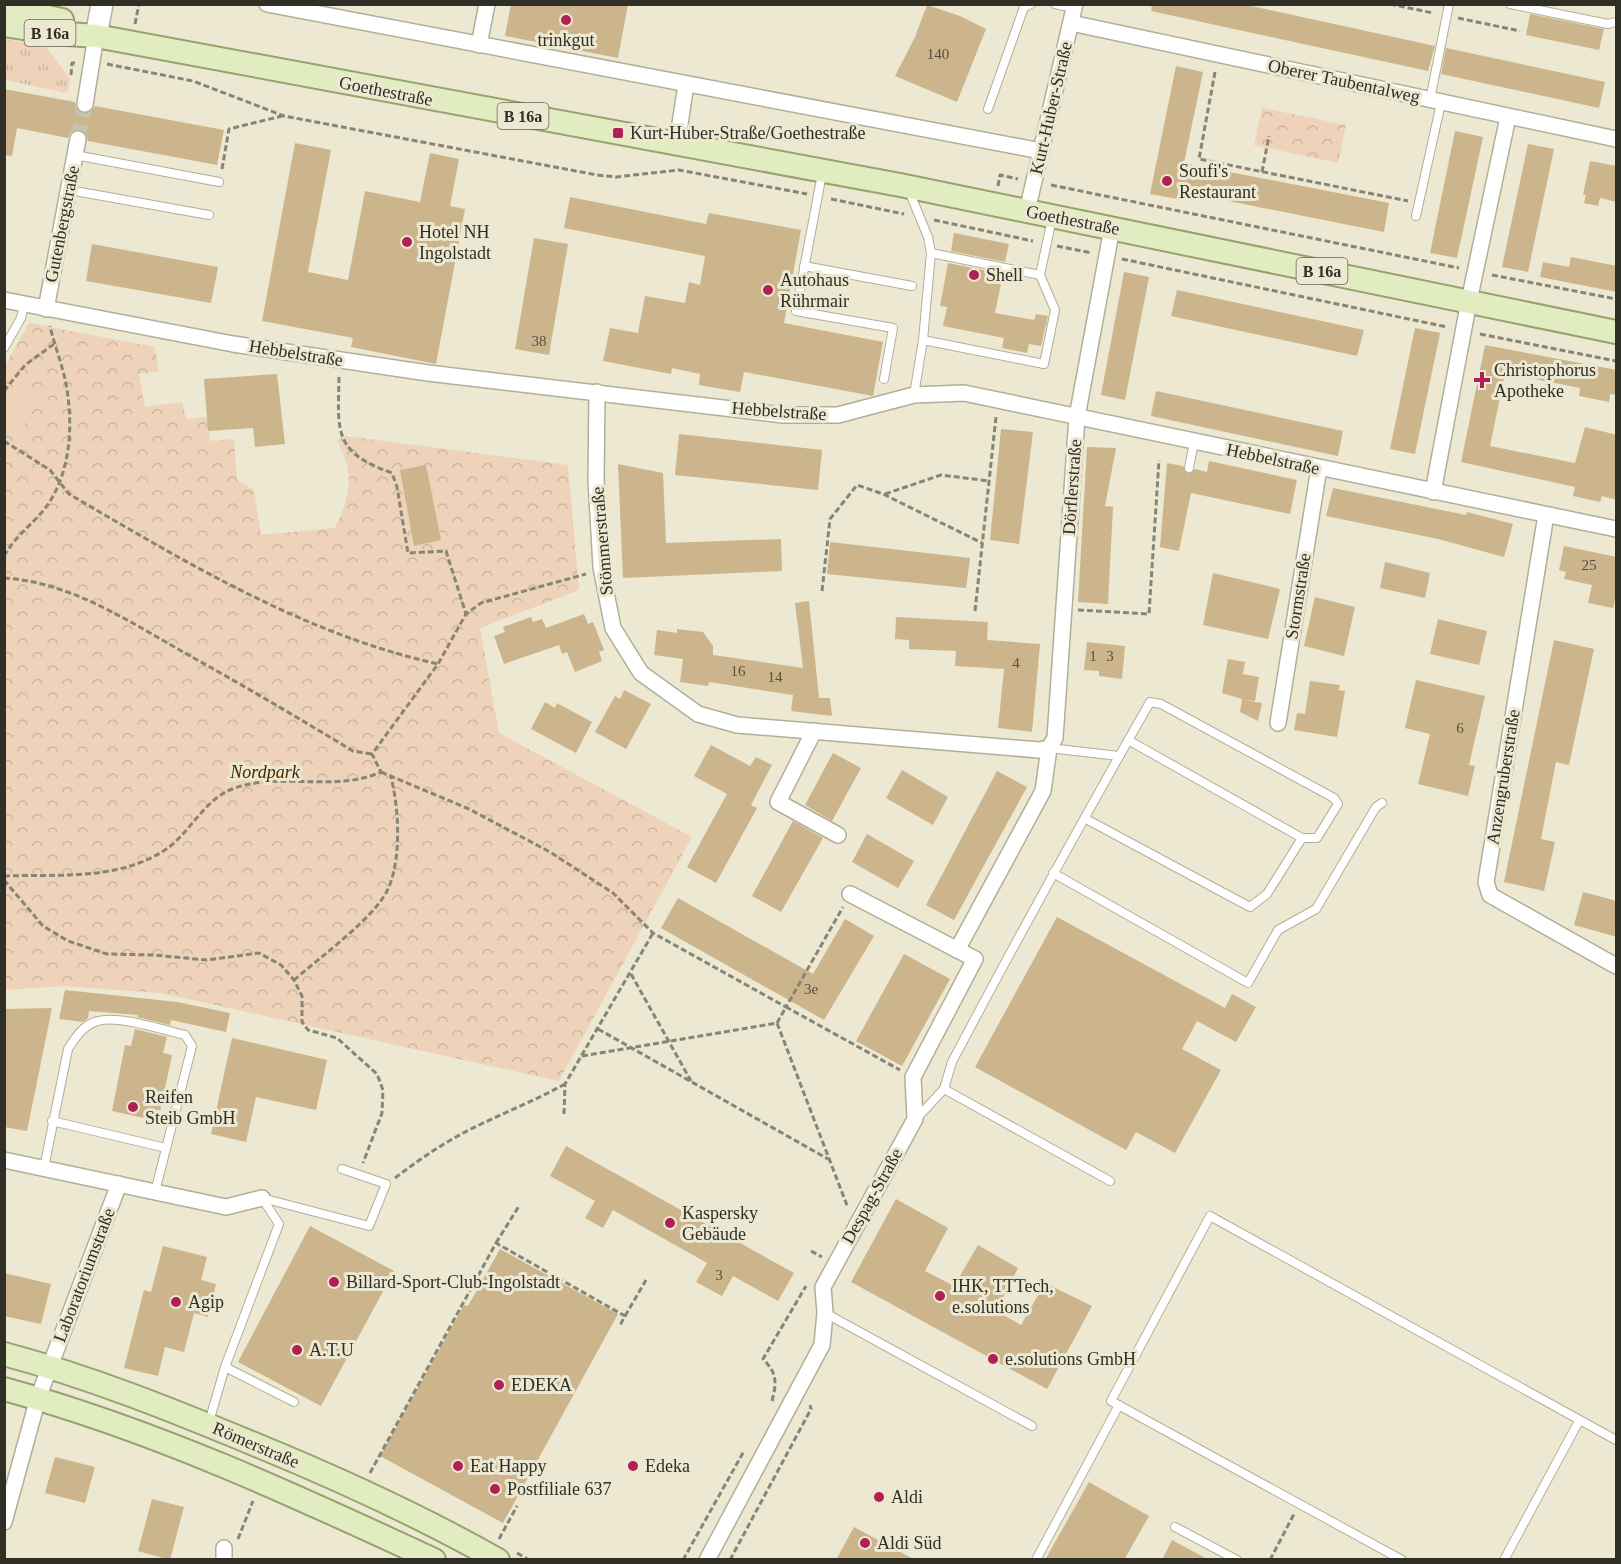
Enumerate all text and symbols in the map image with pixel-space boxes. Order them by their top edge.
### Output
marker: trinkgut [559,13,573,27]
road number: B 16a [25,20,76,46]
place label: trinkgut [538,30,595,50]
street label: Kurt-Huber-Straße [1026,40,1076,176]
house number: 140 [927,46,949,62]
street label: Oberer Taubentalweg [1266,55,1422,107]
street label: Goethestraße [337,72,435,110]
road number: B 16a [498,103,548,129]
place label: Kurt-Huber-Straße/Goethestraße [630,123,866,143]
marker: Kurt-Huber-Straße/Goethestraße [611,126,625,140]
place label: Soufi's Restaurant [1179,161,1256,202]
street label: Gutenbergstraße [41,164,83,284]
marker: Soufi's Restaurant [1160,174,1174,188]
street label: Goethestraße [1024,201,1122,239]
place label: Hotel NH Ingolstadt [419,222,491,263]
marker: Hotel NH Ingolstadt [400,235,414,249]
road number: B 16a [1296,258,1348,284]
place label: Shell [986,265,1023,285]
marker: Shell [967,268,981,282]
place label: Autohaus Rührmair [780,270,849,311]
marker: Autohaus Rührmair [761,283,775,297]
house number: 38 [532,333,547,349]
street label: Hebbelstraße [248,336,344,370]
place label: Christophorus Apotheke [1494,360,1596,401]
marker: Christophorus Apotheke [1475,373,1489,387]
street label: Hebbelstraße [731,398,827,424]
street label: Dörflerstraße [1059,438,1085,536]
street label: Hebbelstraße [1224,439,1322,479]
street label: Stömmerstraße [587,486,617,596]
street label: Stormstraße [1281,551,1315,641]
house number: 25 [1582,557,1597,573]
house number: 1 [1089,648,1097,664]
house number: 3 [1106,648,1114,664]
house number: 4 [1012,655,1020,671]
house number: 16 [731,663,746,679]
house number: 14 [768,669,783,685]
street label: Anzengruberstraße [1482,708,1524,846]
house number: 6 [1456,720,1464,736]
park label: Nordpark [229,762,301,782]
house number: 3e [804,981,818,997]
place label: Reifen Steib GmbH [145,1087,236,1128]
marker: Reifen Steib GmbH [126,1100,140,1114]
street label: Despag-Straße [838,1145,906,1247]
place label: Kaspersky Gebäude [682,1203,758,1244]
street label: Laboratoriumstraße [49,1205,119,1345]
marker: Kaspersky Gebäude [663,1216,677,1230]
house number: 3 [715,1267,723,1283]
place label: Billard-Sport-Club-Ingolstadt [346,1272,560,1292]
marker: Billard-Sport-Club-Ingolstadt [327,1275,341,1289]
place label: IHK, TTTech, e.solutions [952,1276,1054,1317]
marker: IHK, TTTech, e.solutions [933,1289,947,1303]
place label: Agip [188,1292,224,1312]
marker: Agip [169,1295,183,1309]
place label: A.T.U [309,1340,354,1360]
marker: A.T.U [290,1343,304,1357]
place label: e.solutions GmbH [1005,1349,1136,1369]
marker: e.solutions GmbH [986,1352,1000,1366]
place label: EDEKA [511,1375,572,1395]
marker: EDEKA [492,1378,506,1392]
street label: Römerstraße [210,1418,302,1472]
place label: Eat Happy [470,1456,546,1476]
place label: Edeka [645,1456,690,1476]
marker: Eat Happy [451,1459,465,1473]
marker: Edeka [626,1459,640,1473]
place label: Postfiliale 637 [507,1479,612,1499]
marker: Postfiliale 637 [488,1482,502,1496]
place label: Aldi [891,1487,923,1507]
marker: Aldi [872,1490,886,1504]
place label: Aldi Süd [877,1533,942,1553]
marker: Aldi Süd [858,1536,872,1550]

